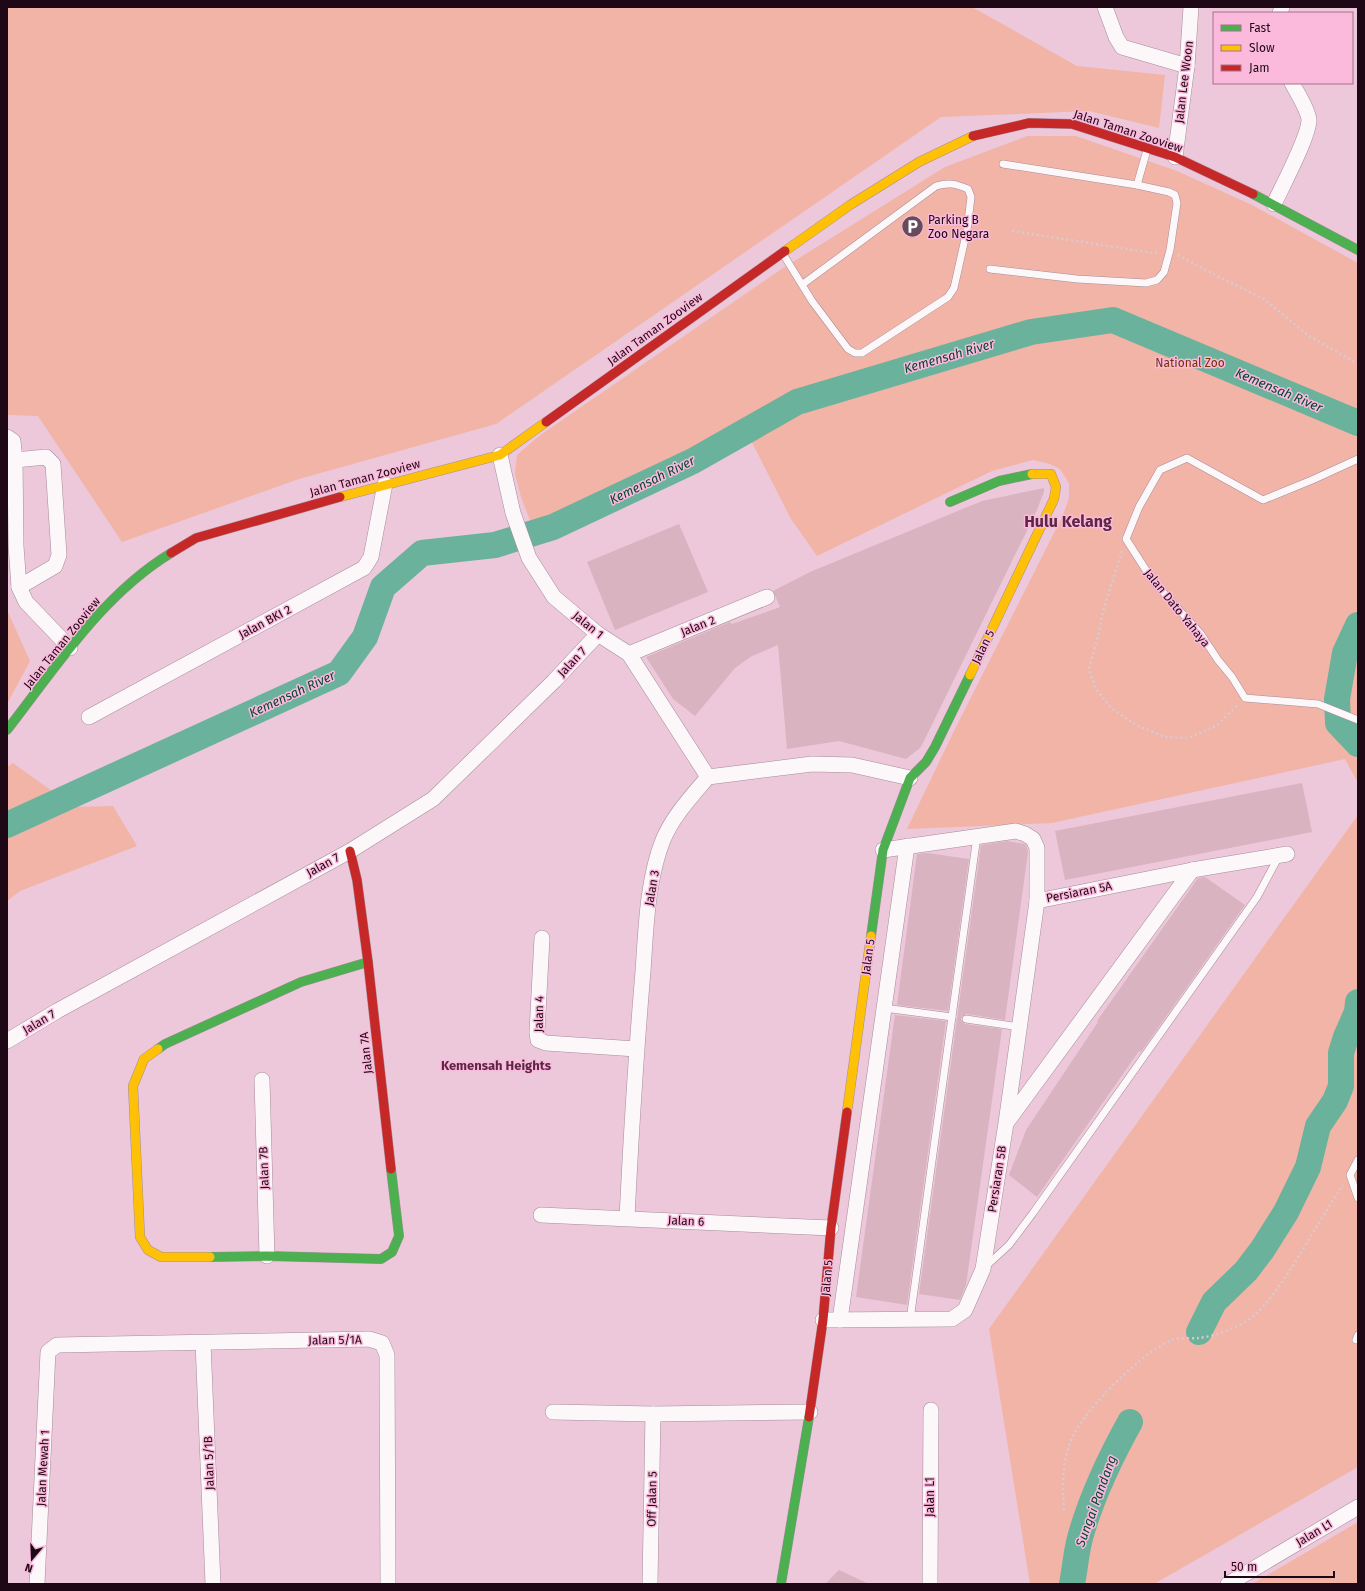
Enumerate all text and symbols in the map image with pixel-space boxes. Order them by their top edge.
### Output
legend [1213,12,1353,84]
text: Fast [1249,21,1271,35]
street label: Jalan Lee Woon [1172,40,1196,124]
text: Slow [1249,41,1275,55]
text: Jam [1249,61,1269,75]
street label: Jalan Taman Zooview [1072,107,1185,155]
place label: Parking B Zoo Negara [928,213,989,241]
parking icon: Parking B Zoo Negara [900,214,926,240]
street label: Jalan Taman Zooview [605,290,705,368]
water label: Kemensah River [902,336,997,376]
park label: National Zoo [1155,356,1225,370]
water label: Kemensah River [1233,365,1326,415]
water label: Kemensah River [607,452,698,507]
street label: Jalan Taman Zooview [308,456,422,499]
district label: Hulu Kelang [1024,512,1112,531]
street label: Jalan Dato Yahaya [1141,566,1213,650]
street label: Jalan Taman Zooview [21,594,104,692]
street label: Jalan BKI 2 [236,602,294,642]
street label: Jalan 1 [570,608,606,642]
street label: Jalan 2 [679,613,717,639]
street label: Jalan 5 [969,628,997,666]
street label: Jalan 7 [555,644,589,680]
water label: Kemensah River [247,667,338,720]
street label: Jalan 7 [304,850,342,880]
street label: Jalan 3 [642,869,662,907]
street label: Persiaran 5A [1045,879,1113,905]
street label: Jalan 5 [859,938,877,976]
street label: Jalan 4 [532,995,546,1032]
street label: Jalan 7 [20,1007,58,1037]
street label: Jalan 7A [357,1031,375,1075]
district label: Kemensah Heights [441,1058,552,1073]
street label: Persiaran 5B [985,1145,1009,1213]
street label: Jalan 7B [256,1146,272,1190]
street label: Jalan 6 [667,1213,705,1229]
street label: Jalan 5 [818,1259,836,1297]
street label: Jalan 5/1A [308,1333,362,1347]
street label: Jalan Mewah 1 [34,1429,52,1507]
street label: Jalan 5/1B [201,1436,217,1490]
water label: Sungai Pandang [1072,1453,1119,1550]
street label: Off Jalan 5 [645,1471,659,1527]
street label: Jalan L1 [923,1477,937,1517]
street label: Jalan L1 [1293,1517,1335,1549]
north arrow [12,1539,52,1579]
scale bar [1225,1553,1334,1579]
text: 50 m [1231,1560,1257,1574]
text: N [23,1561,34,1575]

